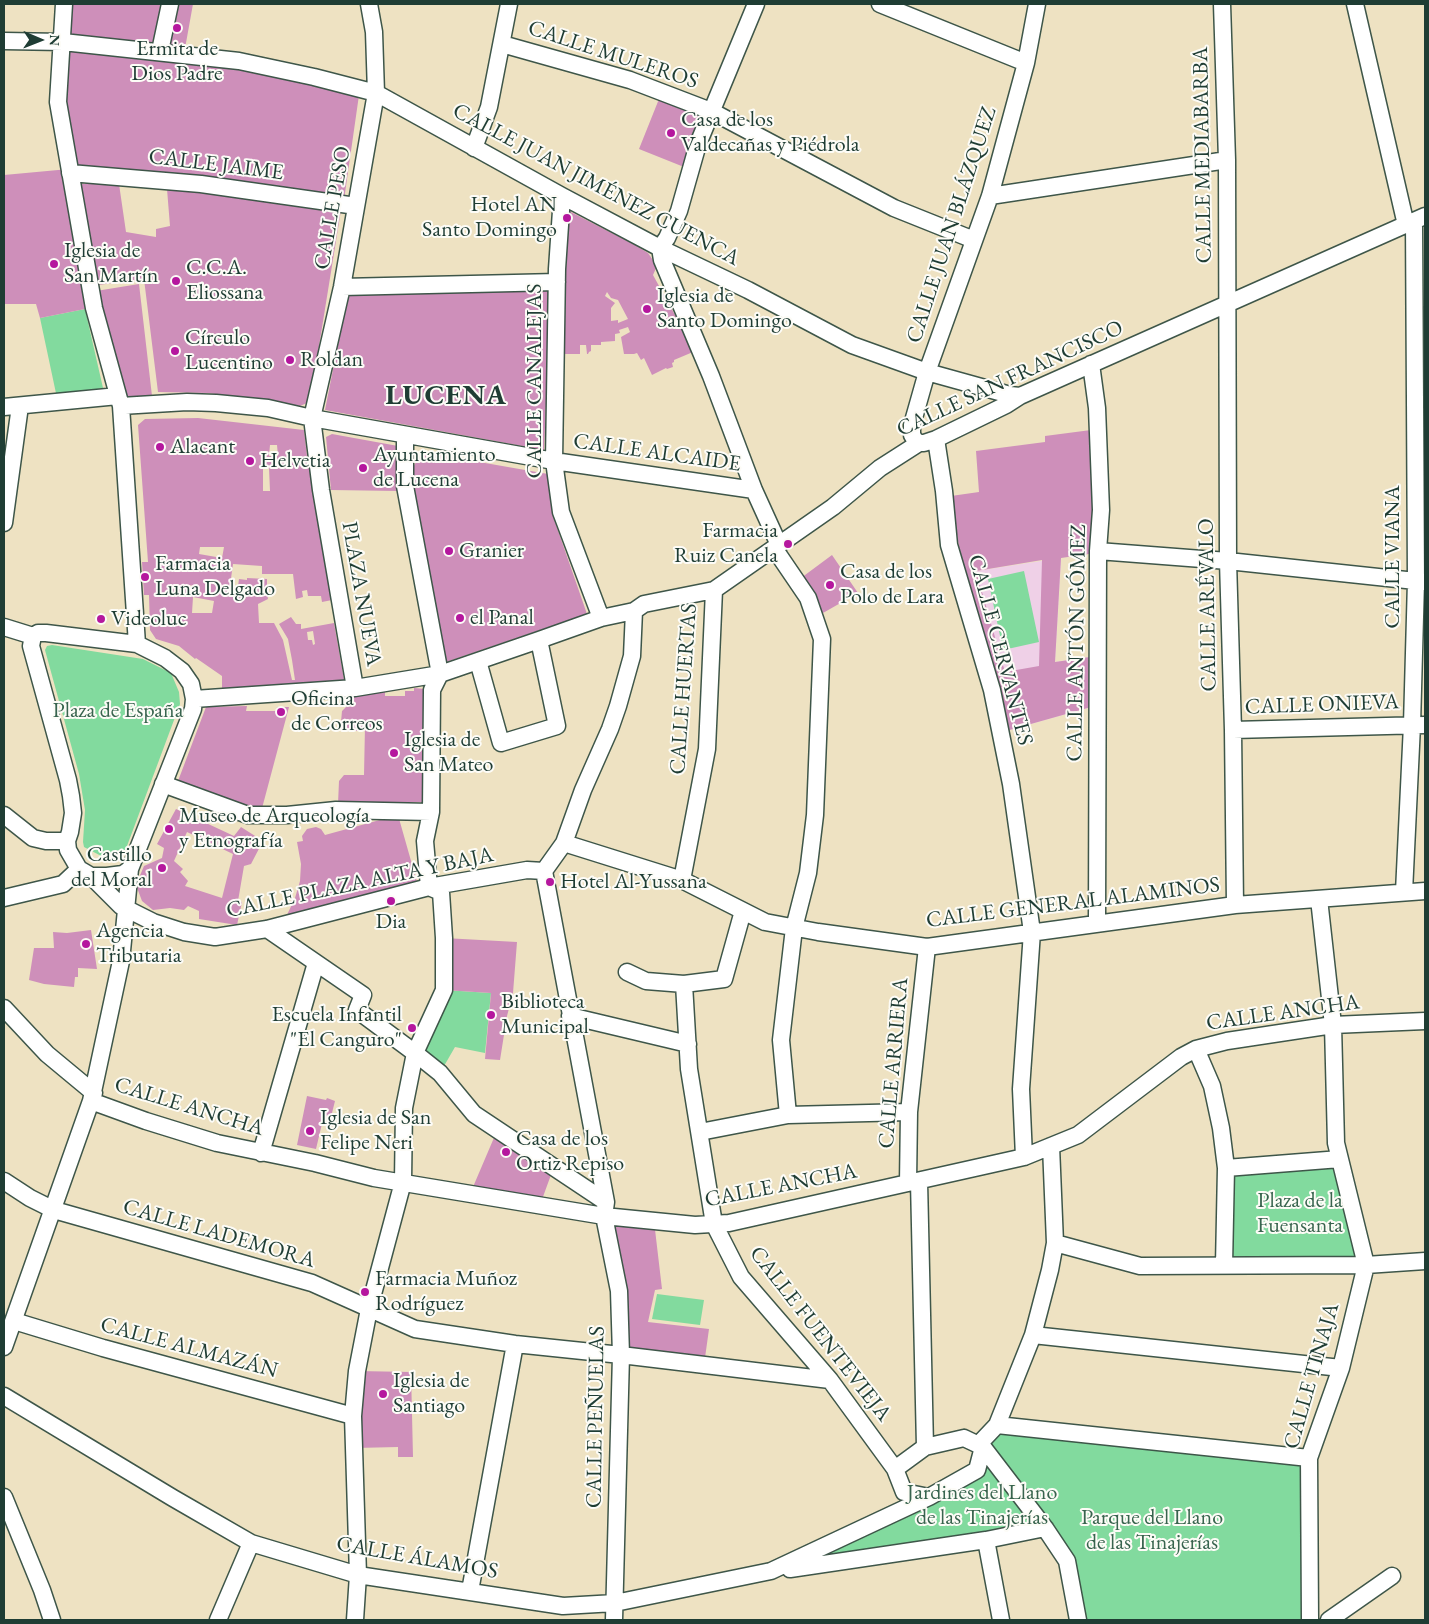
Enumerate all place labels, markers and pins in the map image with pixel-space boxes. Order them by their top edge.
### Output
marker: Ermita de Dios Padre [171,22,183,34]
place label: Ermita de Dios Padre [131,36,223,88]
place label: Casa de los Valdecañas y Piédrola [681,107,859,158]
marker: Casa de los Valdecañas y Piédrola [665,127,677,139]
place label: Hotel AN Santo Domingo [422,192,557,244]
marker: Hotel AN Santo Domingo [561,212,573,224]
place label: Iglesia de San Martín [64,238,158,290]
place label: C.C.A. Eliossana [186,255,263,306]
marker: Iglesia de San Martín [48,258,60,270]
marker: C.C.A. Eliossana [170,275,182,287]
place label: Iglesia de Santo Domingo [657,283,792,334]
marker: Iglesia de Santo Domingo [641,303,653,315]
place label: Círculo Lucentino [185,325,273,376]
marker: Círculo Lucentino [169,345,181,357]
place label: Roldan [300,347,363,373]
marker: Roldan [284,354,296,366]
place label: Alacant [170,434,235,460]
marker: Alacant [154,441,166,453]
place label: Ayuntamiento de Lucena [373,442,496,494]
place label: Helvetia [260,448,330,474]
marker: Helvetia [244,455,256,467]
marker: Ayuntamiento de Lucena [357,462,369,474]
place label: Farmacia Ruiz Canela [674,518,778,570]
place label: Granier [459,538,524,564]
marker: Farmacia Ruiz Canela [782,538,794,550]
marker: Granier [443,545,455,557]
place label: Farmacia Luna Delgado [155,551,275,602]
place label: Casa de los Polo de Lara [840,559,944,610]
marker: Farmacia Luna Delgado [139,571,151,583]
marker: Casa de los Polo de Lara [824,579,836,591]
place label: el Panal [470,605,534,631]
place label: Videoluc [111,606,187,632]
marker: el Panal [454,612,466,624]
marker: Videoluc [95,613,107,625]
place label: Oficina de Correos [291,686,383,738]
marker: Oficina de Correos [275,706,287,718]
place label: Iglesia de San Mateo [404,727,493,778]
marker: Iglesia de San Mateo [388,747,400,759]
place label: Museo de Arqueología y Etnografía [179,803,370,854]
marker: Museo de Arqueología y Etnografía [163,823,175,835]
place label: Castillo del Moral [71,842,152,894]
marker: Castillo del Moral [156,862,168,874]
place label: Hotel Al-Yussana [560,869,707,895]
marker: Hotel Al-Yussana [544,876,556,888]
marker: Dia [385,895,397,907]
place label: Dia [376,909,406,935]
place label: Agencia Tributaria [96,918,181,969]
marker: Agencia Tributaria [80,938,92,950]
place label: Biblioteca Municipal [501,989,589,1040]
place label: Escuela Infantil "El Canguro" [271,1002,402,1054]
marker: Biblioteca Municipal [485,1009,497,1021]
marker: Escuela Infantil "El Canguro" [406,1022,418,1034]
place label: Iglesia de San Felipe Neri [320,1105,431,1156]
marker: Iglesia de San Felipe Neri [304,1125,316,1137]
place label: Casa de los Ortiz Repiso [516,1126,624,1178]
marker: Casa de los Ortiz Repiso [500,1146,512,1158]
place label: Farmacia Muñoz Rodríguez [375,1266,517,1318]
marker: Farmacia Muñoz Rodríguez [359,1286,371,1298]
place label: Iglesia de Santiago [393,1368,469,1420]
marker: Iglesia de Santiago [377,1388,389,1400]

